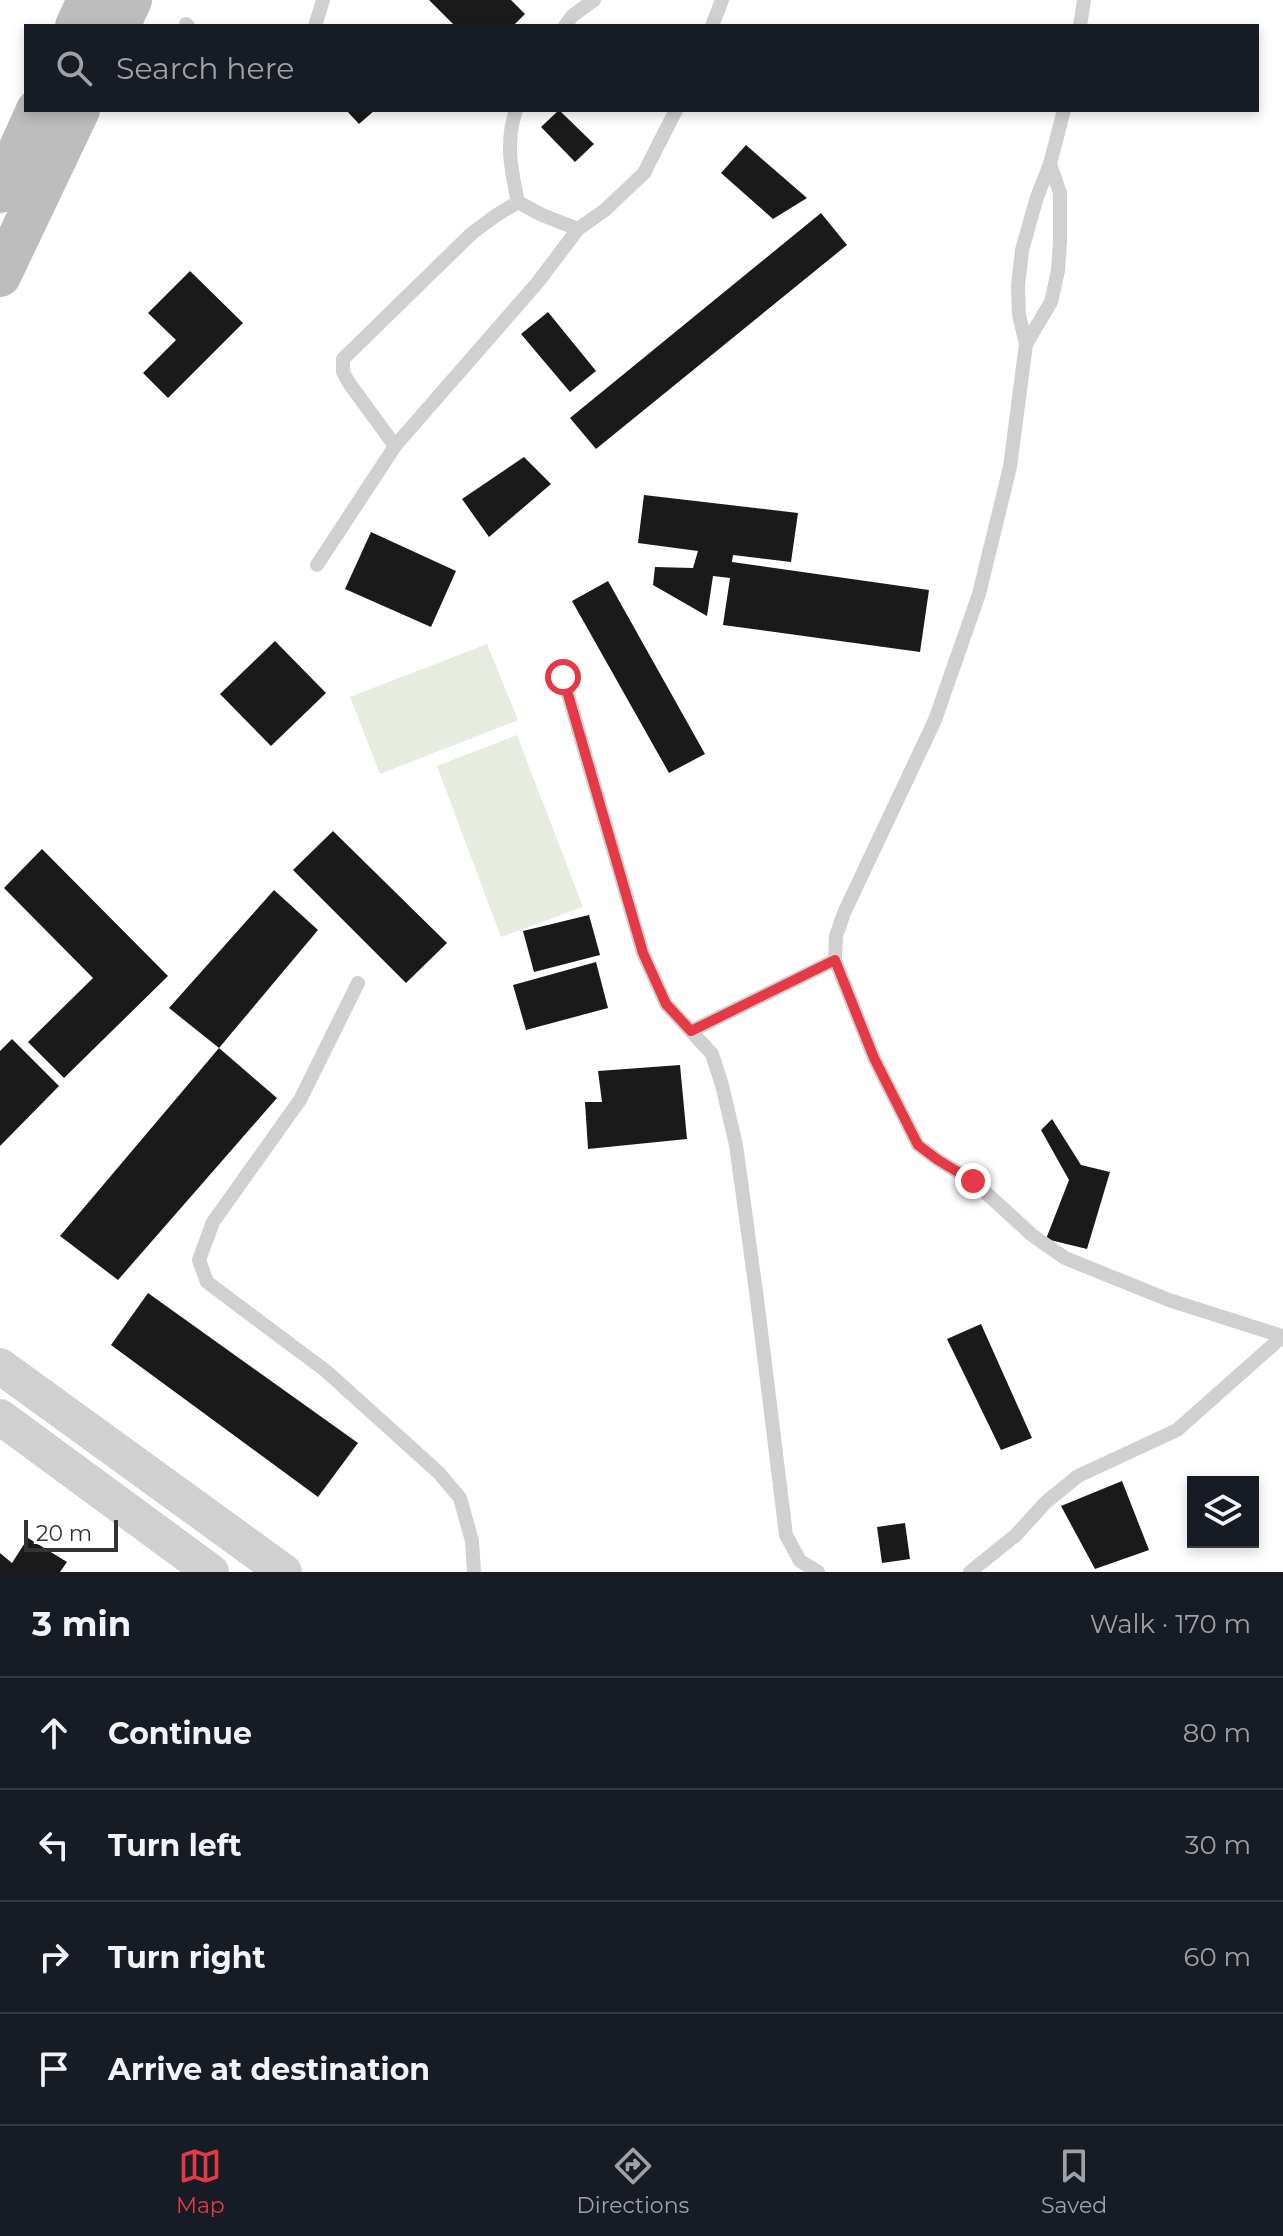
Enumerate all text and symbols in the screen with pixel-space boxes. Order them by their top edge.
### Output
search box [24,24,1259,112]
icon: search [52,46,96,90]
text: Search here [116,50,294,87]
route start [545,659,581,695]
route end [955,1163,991,1199]
map controls [1187,1476,1259,1548]
button: layers [1187,1476,1259,1548]
scale bar [24,1516,118,1552]
text: 20 m [36,1520,92,1547]
text: 3 min [32,1603,131,1645]
text: Walk · 170 m [1090,1608,1251,1640]
icon: ahead [32,1711,76,1755]
text: Continue [108,1715,252,1752]
text: 80 m [1183,1717,1251,1749]
icon: left [32,1823,76,1867]
text: Turn left [108,1827,241,1864]
text: 30 m [1185,1829,1251,1861]
icon: right [32,1935,76,1979]
text: Turn right [108,1939,265,1976]
text: 60 m [1184,1941,1251,1973]
icon: arrive [32,2047,76,2091]
text: Arrive at destination [108,2051,430,2088]
tab: Map [176,2144,225,2219]
tab: Directions [577,2144,689,2219]
tab: Saved [1041,2144,1107,2219]

